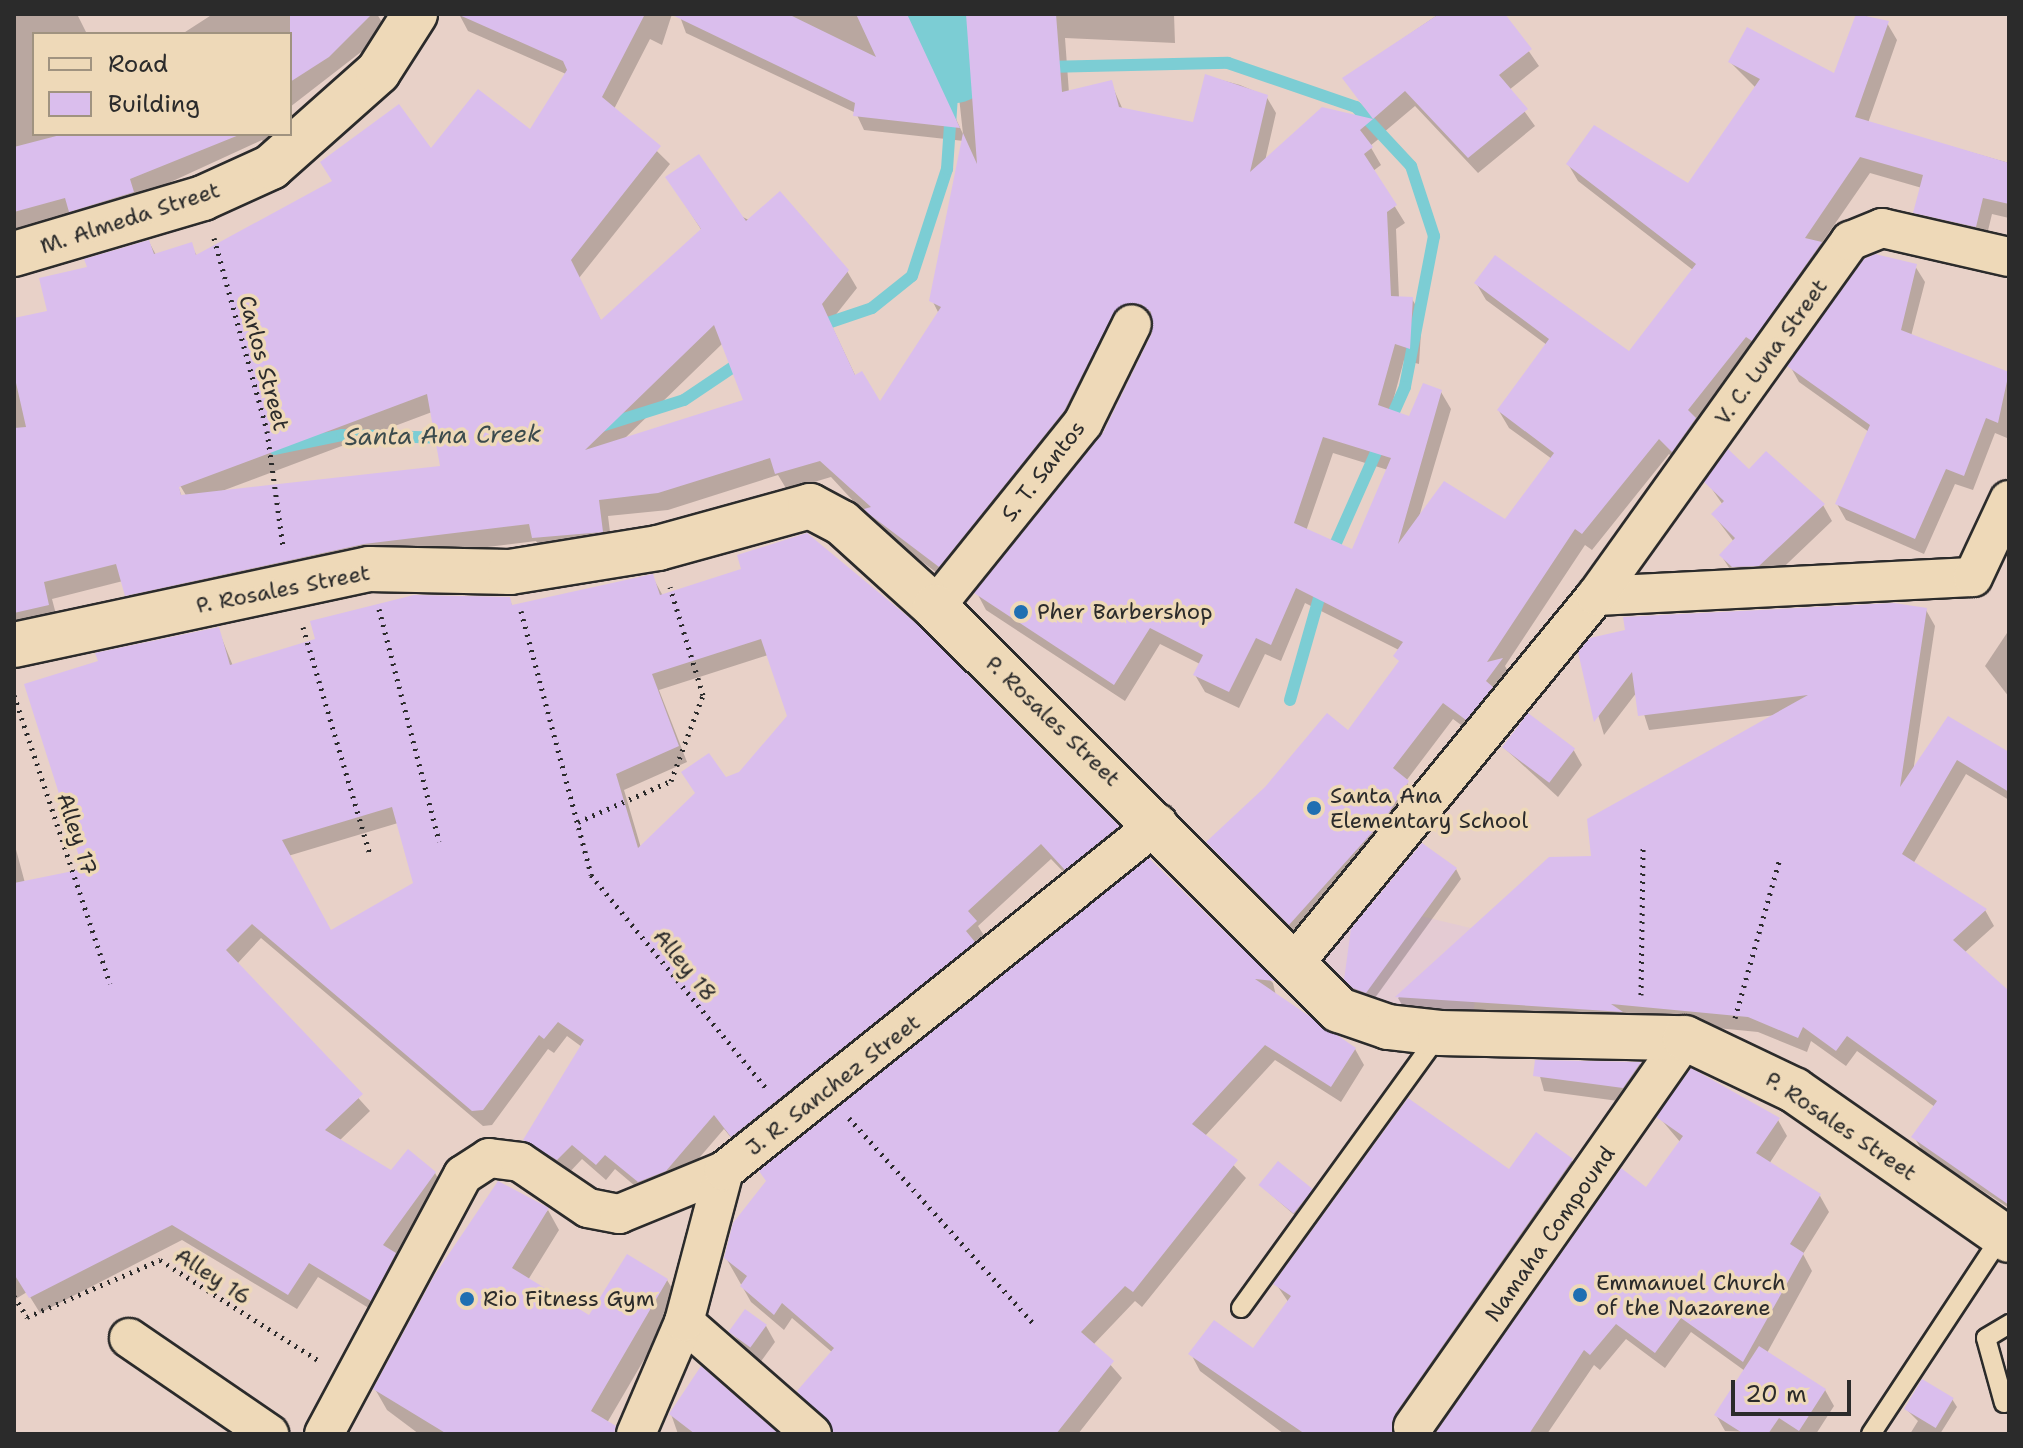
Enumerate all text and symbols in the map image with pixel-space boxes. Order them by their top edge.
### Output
legend [32,32,292,136]
text: Road [108,48,168,80]
text: Building [108,88,200,120]
street label: M. Almeda Street [37,176,223,260]
street label: V. C. Luna Street [1709,274,1833,430]
street label: Carlos Street [233,293,295,433]
street label: S. T. Santos [995,415,1091,527]
water label: Santa Ana Creek [345,420,541,452]
street label: P. Rosales Street [194,559,372,619]
place label: Pher Barbershop [1037,599,1213,625]
marker: Pher Barbershop [1012,603,1030,621]
street label: P. Rosales Street [980,650,1126,792]
place label: Santa Ana Elementary School [1330,782,1528,834]
street label: Alley 17 [51,790,103,878]
marker: Santa Ana Elementary School [1305,799,1323,817]
street label: Alley 18 [648,923,722,1007]
street label: J. R. Sanchez Street [741,1009,925,1161]
street label: P. Rosales Street [1760,1066,1922,1186]
street label: Namaha Compound [1479,1141,1621,1327]
street label: Alley 16 [170,1242,256,1310]
place label: Emmanuel Church of the Nazarene [1596,1269,1786,1320]
place label: Rio Fitness Gym [483,1286,655,1312]
marker: Emmanuel Church of the Nazarene [1571,1286,1589,1304]
marker: Rio Fitness Gym [458,1290,476,1308]
scale bar [1735,1364,1855,1414]
text: 20 m [1745,1378,1807,1410]

